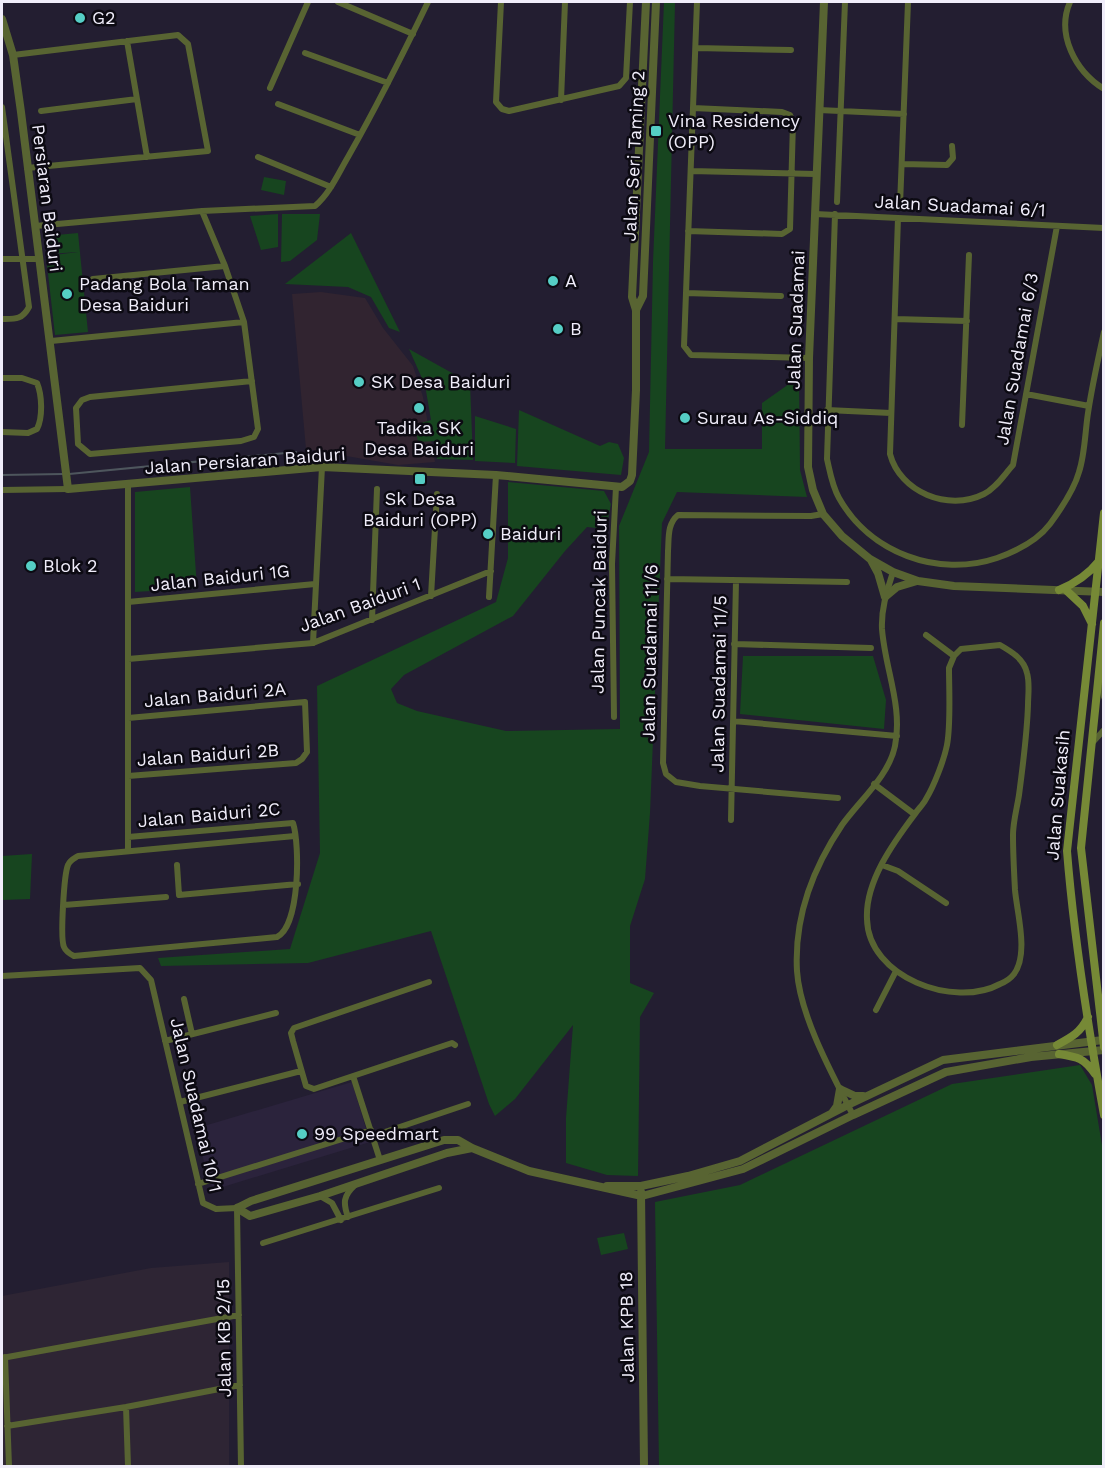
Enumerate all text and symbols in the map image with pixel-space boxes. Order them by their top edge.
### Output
place label: G2 [92,7,116,28]
marker: G2 [73,11,87,25]
street label: Jalan Seri Taming 2 [619,70,648,242]
place label: Vina Residency (OPP) [668,110,800,152]
street label: Persiaran Baiduri [28,123,67,273]
marker: Vina Residency (OPP) [649,124,663,138]
street label: Jalan Suadamai 6/1 [874,191,1046,220]
street label: Jalan Suadamai [783,250,808,390]
place label: A [565,270,577,291]
street label: Jalan Suadamai 6/3 [991,271,1042,447]
place label: Padang Bola Taman Desa Baiduri [79,273,250,315]
marker: A [546,274,560,288]
marker: Padang Bola Taman Desa Baiduri [60,287,74,301]
place label: B [570,318,582,339]
marker: B [551,322,565,336]
place label: SK Desa Baiduri [371,371,510,392]
marker: SK Desa Baiduri [352,375,366,389]
marker: Tadika SK Desa Baiduri [412,401,426,415]
place label: Surau As-Siddiq [697,407,838,428]
marker: Surau As-Siddiq [678,411,692,425]
place label: Tadika SK Desa Baiduri [364,417,474,459]
street label: Jalan Persiaran Baiduri [144,443,346,478]
marker: Sk Desa Baiduri (OPP) [413,472,427,486]
place label: Sk Desa Baiduri (OPP) [363,488,477,530]
street label: Jalan Puncak Baiduri [586,510,611,694]
place label: Baiduri [500,523,561,544]
marker: Baiduri [481,527,495,541]
place label: Blok 2 [43,555,98,576]
marker: Blok 2 [24,559,38,573]
street label: Jalan Baiduri 1G [149,560,291,595]
street label: Jalan Suadamai 11/6 [637,564,662,742]
street label: Jalan Baiduri 1 [297,573,423,636]
street label: Jalan Suadamai 11/5 [706,595,731,773]
street label: Jalan Baiduri 2A [143,678,287,711]
street label: Jalan Suakasih [1041,729,1074,861]
street label: Jalan Baiduri 2B [136,739,280,770]
street label: Jalan Baiduri 2C [137,798,281,831]
street label: Jalan Suadamai 10/1 [166,1016,227,1194]
place label: 99 Speedmart [314,1123,439,1144]
marker: 99 Speedmart [295,1127,309,1141]
street label: Jalan KPB 18 [615,1271,638,1383]
street label: Jalan KB 2/15 [212,1279,235,1397]

